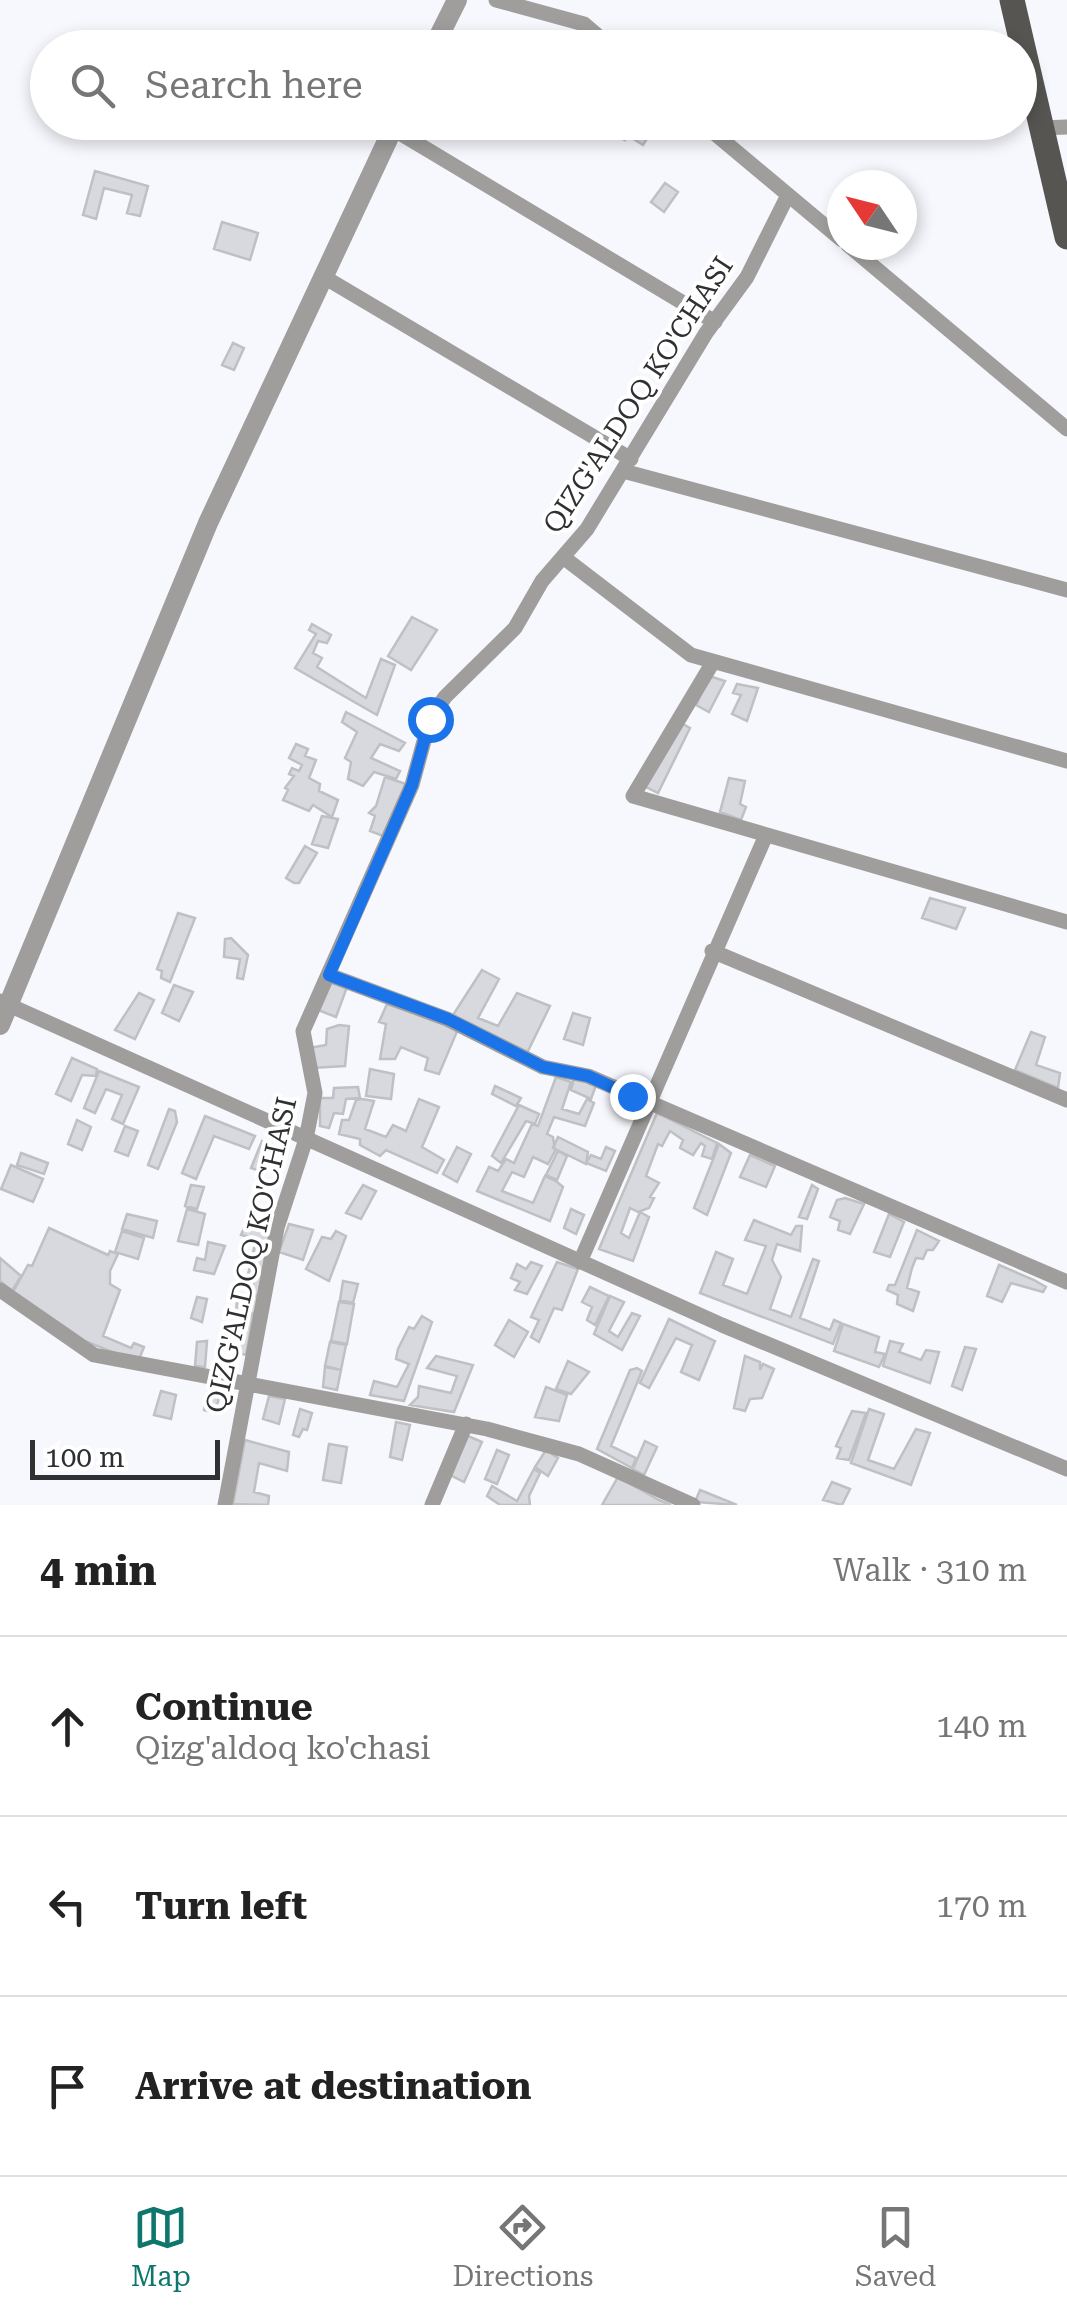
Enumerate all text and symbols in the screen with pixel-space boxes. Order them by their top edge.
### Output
search box [30,30,1037,140]
icon: search [65,58,120,113]
text: Search here [145,63,363,107]
north arrow [827,170,917,260]
street label: QIZG'ALDOQ KO'CHASI [536,251,740,539]
route start [408,697,454,743]
route end [610,1074,656,1120]
street label: QIZG'ALDOQ KO'CHASI [199,1094,303,1416]
scale bar [30,1435,220,1480]
text: 100 m [45,1441,125,1474]
text: 4 min [40,1546,157,1595]
text: Walk · 310 m [833,1551,1027,1589]
text: Continue [135,1685,313,1729]
icon: ahead [40,1699,95,1754]
text: 140 m [936,1707,1027,1745]
text: Qizg'aldoq ko'chasi [135,1729,430,1767]
icon: left [40,1879,95,1934]
text: Turn left [135,1884,307,1928]
text: 170 m [936,1887,1027,1925]
icon: arrive [40,2059,95,2114]
text: Arrive at destination [135,2064,531,2108]
tab: Map [131,2200,191,2293]
tab: Directions [452,2200,593,2293]
tab: Saved [855,2200,936,2293]

